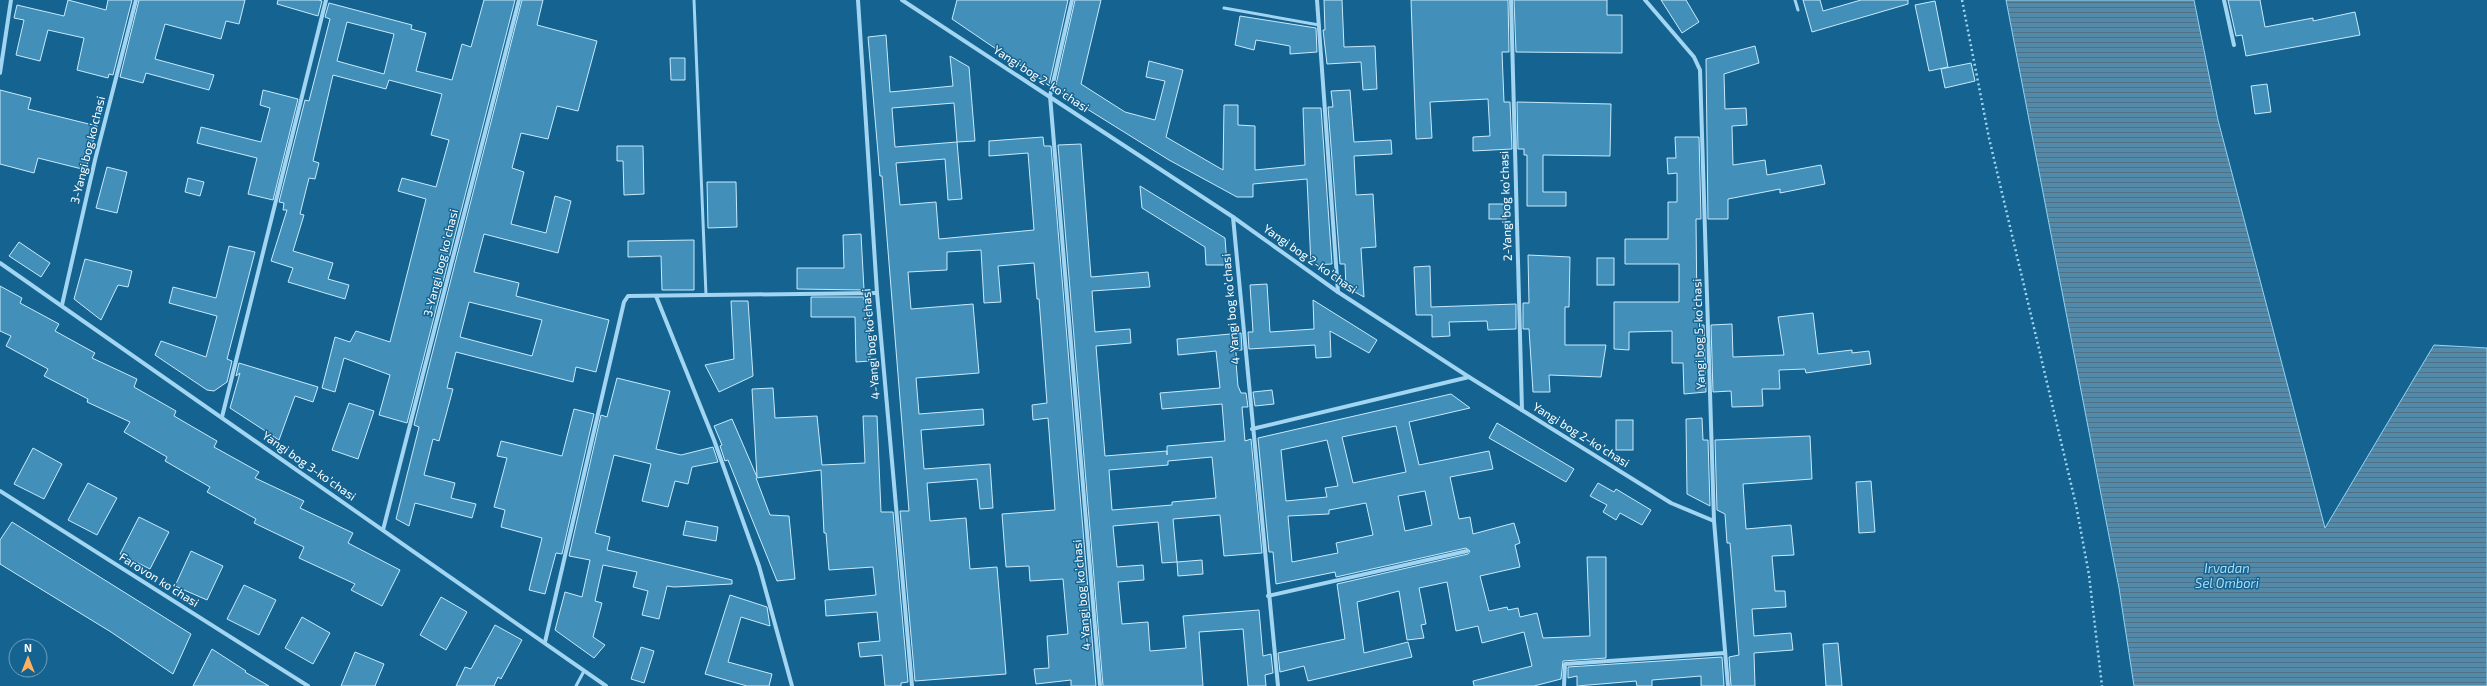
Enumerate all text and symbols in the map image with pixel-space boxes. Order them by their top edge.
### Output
street label: Yangi bog 2-koʼchasi [991,42,1092,114]
street label: 3-Yangi bog koʼchasi [67,95,107,205]
street label: 2-Yangi bog koʼchasi [1496,151,1514,261]
street label: 3-Yangi bog koʼchasi [420,208,460,318]
street label: Yangi bog 2-koʼchasi [1261,221,1360,296]
street label: 4-Yangi bog koʼchasi [1218,253,1242,365]
street label: Yangi bog 5-koʼchasi [1689,278,1707,390]
street label: 4-Yangi bog koʼchasi [858,288,882,400]
street label: Yangi bog 2-koʼchasi [1531,399,1632,470]
street label: Yangi bog 3-koʼchasi [260,428,359,503]
street label: 4-Yangi bog koʼchasi [1069,539,1093,651]
street label: Farovon koʻchasi [117,549,202,609]
water label: Irvadan Sel Ombori [2195,560,2259,591]
north arrow [8,638,48,678]
text: N [24,641,32,654]

